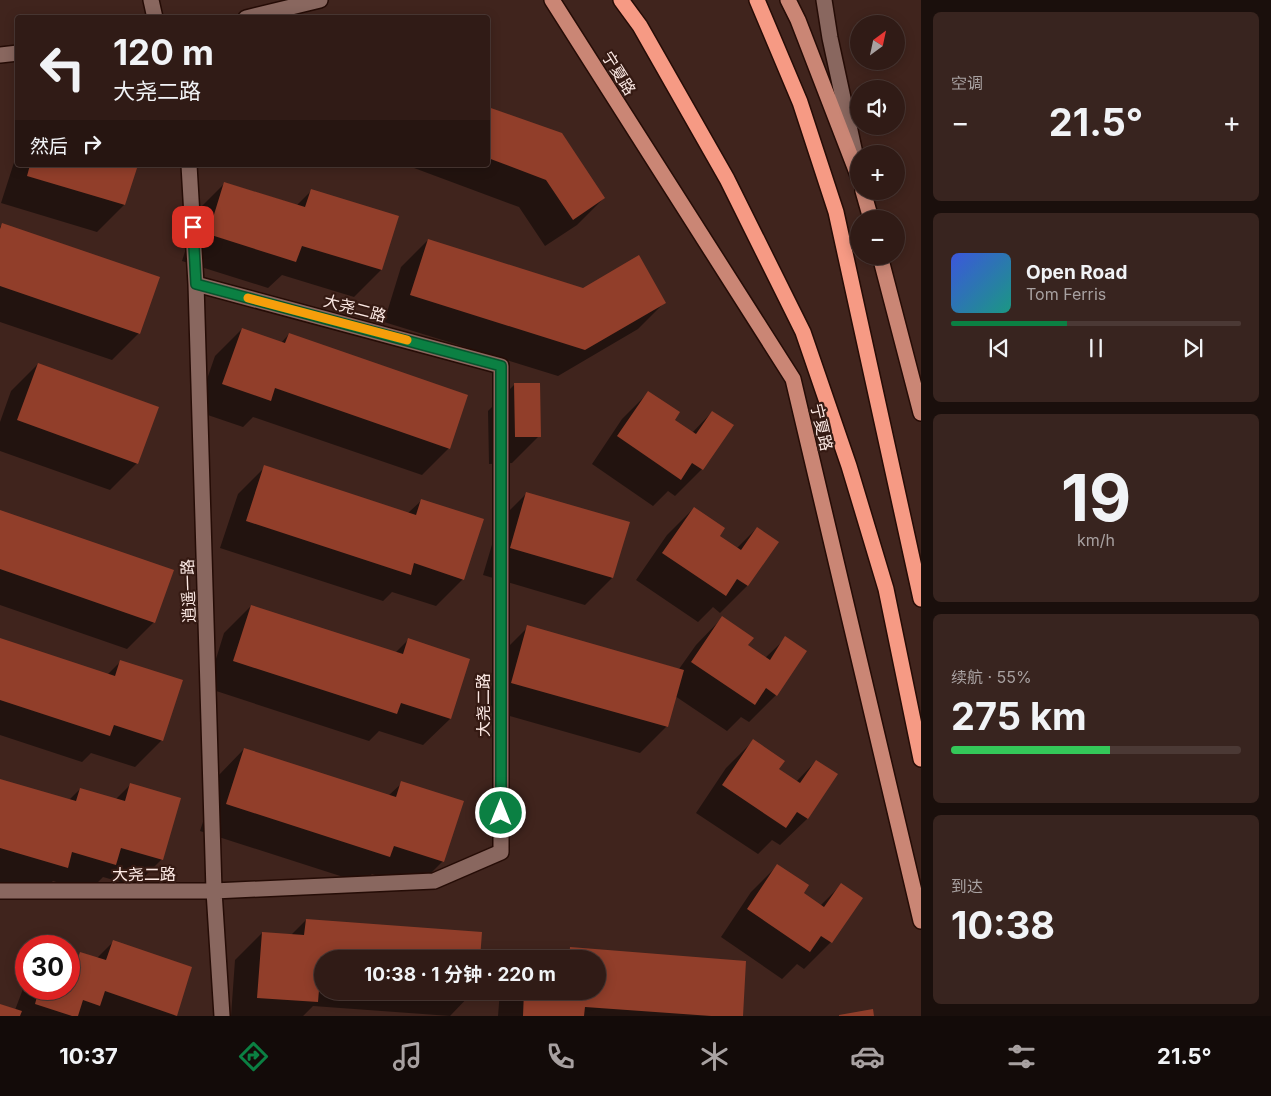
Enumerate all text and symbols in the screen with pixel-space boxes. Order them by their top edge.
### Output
north arrow [850,15,905,70]
map controls [850,15,905,265]
text: 120 m [113,31,214,73]
icon: left [30,35,95,100]
street label: 宁夏路 [598,47,640,99]
text: 空调 [951,73,983,93]
text: 大尧二路 [113,78,201,104]
button: sound [850,80,905,135]
text: 21.5° [1049,99,1143,145]
text: − [951,105,970,139]
text: + [1222,105,1241,139]
icon: right [78,130,106,158]
text: 然后 [30,135,68,158]
button: + [850,145,905,200]
pin [172,206,214,248]
button: − [850,210,905,265]
icon: arrive [179,213,207,241]
text: Open Road [1026,261,1127,284]
text: Tom Ferris [1026,284,1106,304]
street label: 大尧二路 [321,290,389,326]
icon: previous [985,334,1013,362]
icon: pause [1082,334,1110,362]
icon: next [1179,334,1207,362]
street label: 宁夏路 [807,401,837,453]
text: 19 [1061,458,1131,537]
text: km/h [1077,530,1115,550]
street label: 逍遥一路 [177,559,199,623]
text: 续航 · 55% [951,667,1032,687]
street label: 大尧二路 [473,673,493,737]
text: 275 km [951,693,1087,739]
position arrow [474,786,526,838]
street label: 大尧二路 [112,864,176,884]
text: 到达 [951,876,983,896]
text: 10:38 [951,902,1055,948]
speed limit sign: 30 [15,935,80,1000]
text: 10:38 · 1 分钟 · 220 m [364,963,556,986]
icon: directions [236,1039,271,1074]
icon: music [390,1039,425,1074]
icon: phone [543,1039,578,1074]
icon: climate [697,1039,732,1074]
icon: car [850,1039,885,1074]
icon: filters [1004,1039,1039,1074]
text: 10:37 [59,1043,118,1069]
text: 21.5° [1157,1043,1212,1069]

